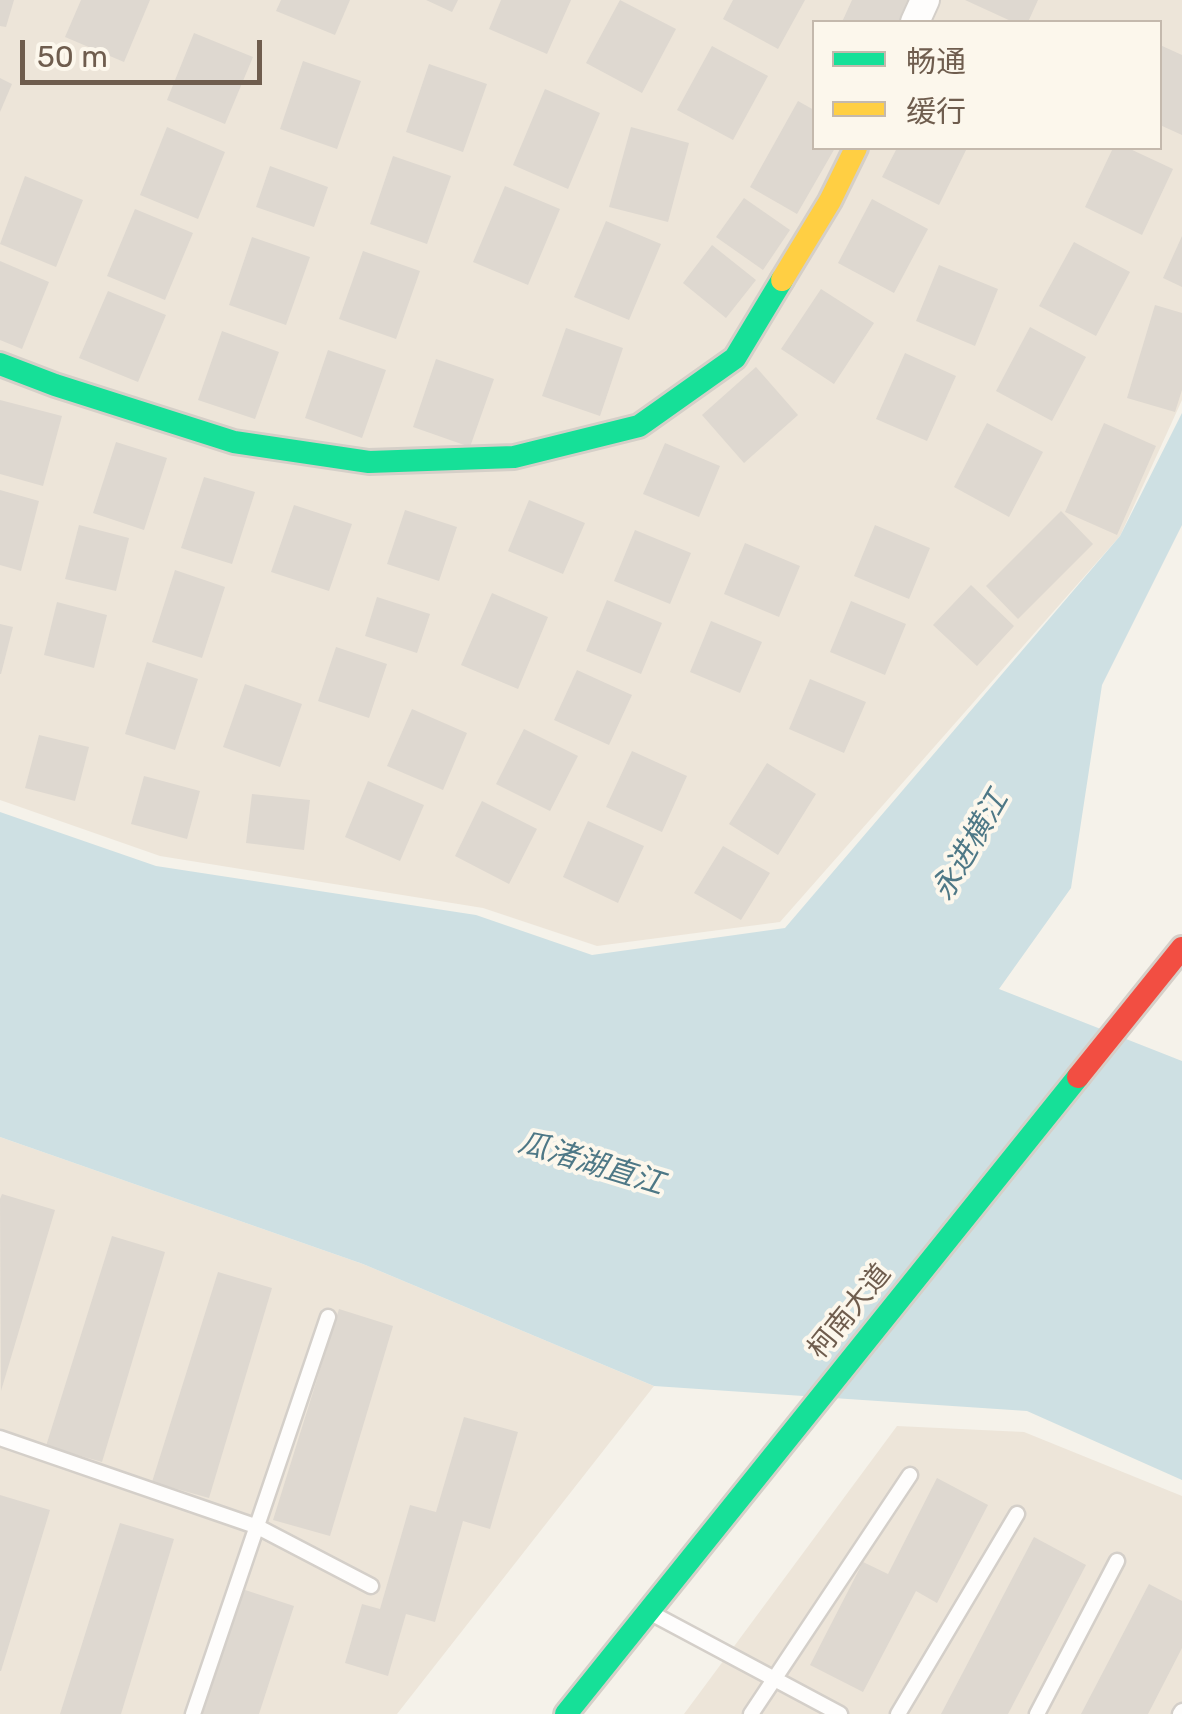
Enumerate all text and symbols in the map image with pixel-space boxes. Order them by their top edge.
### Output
scale bar [25,20,268,82]
legend [812,20,1162,150]
text: 50 m [37,39,108,75]
text: 畅通 [906,44,966,80]
text: 缓行 [906,94,966,130]
water label: 永进横江 [925,785,1017,907]
water label: 瓜渚湖直江 [514,1125,668,1203]
street label: 柯南大道 [802,1258,898,1366]

